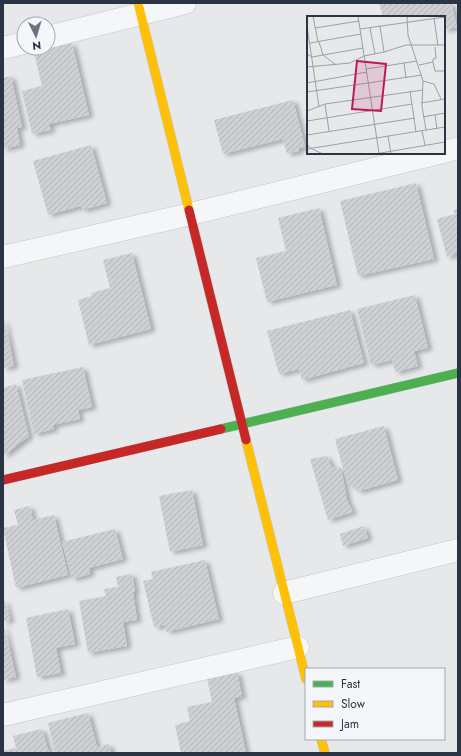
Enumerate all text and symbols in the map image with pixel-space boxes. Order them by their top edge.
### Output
north arrow [16,16,56,56]
inset map [307,16,445,154]
text: N [32,38,42,54]
legend [305,668,445,740]
text: Fast [341,675,360,693]
text: Slow [341,695,366,713]
text: Jam [339,715,359,733]

